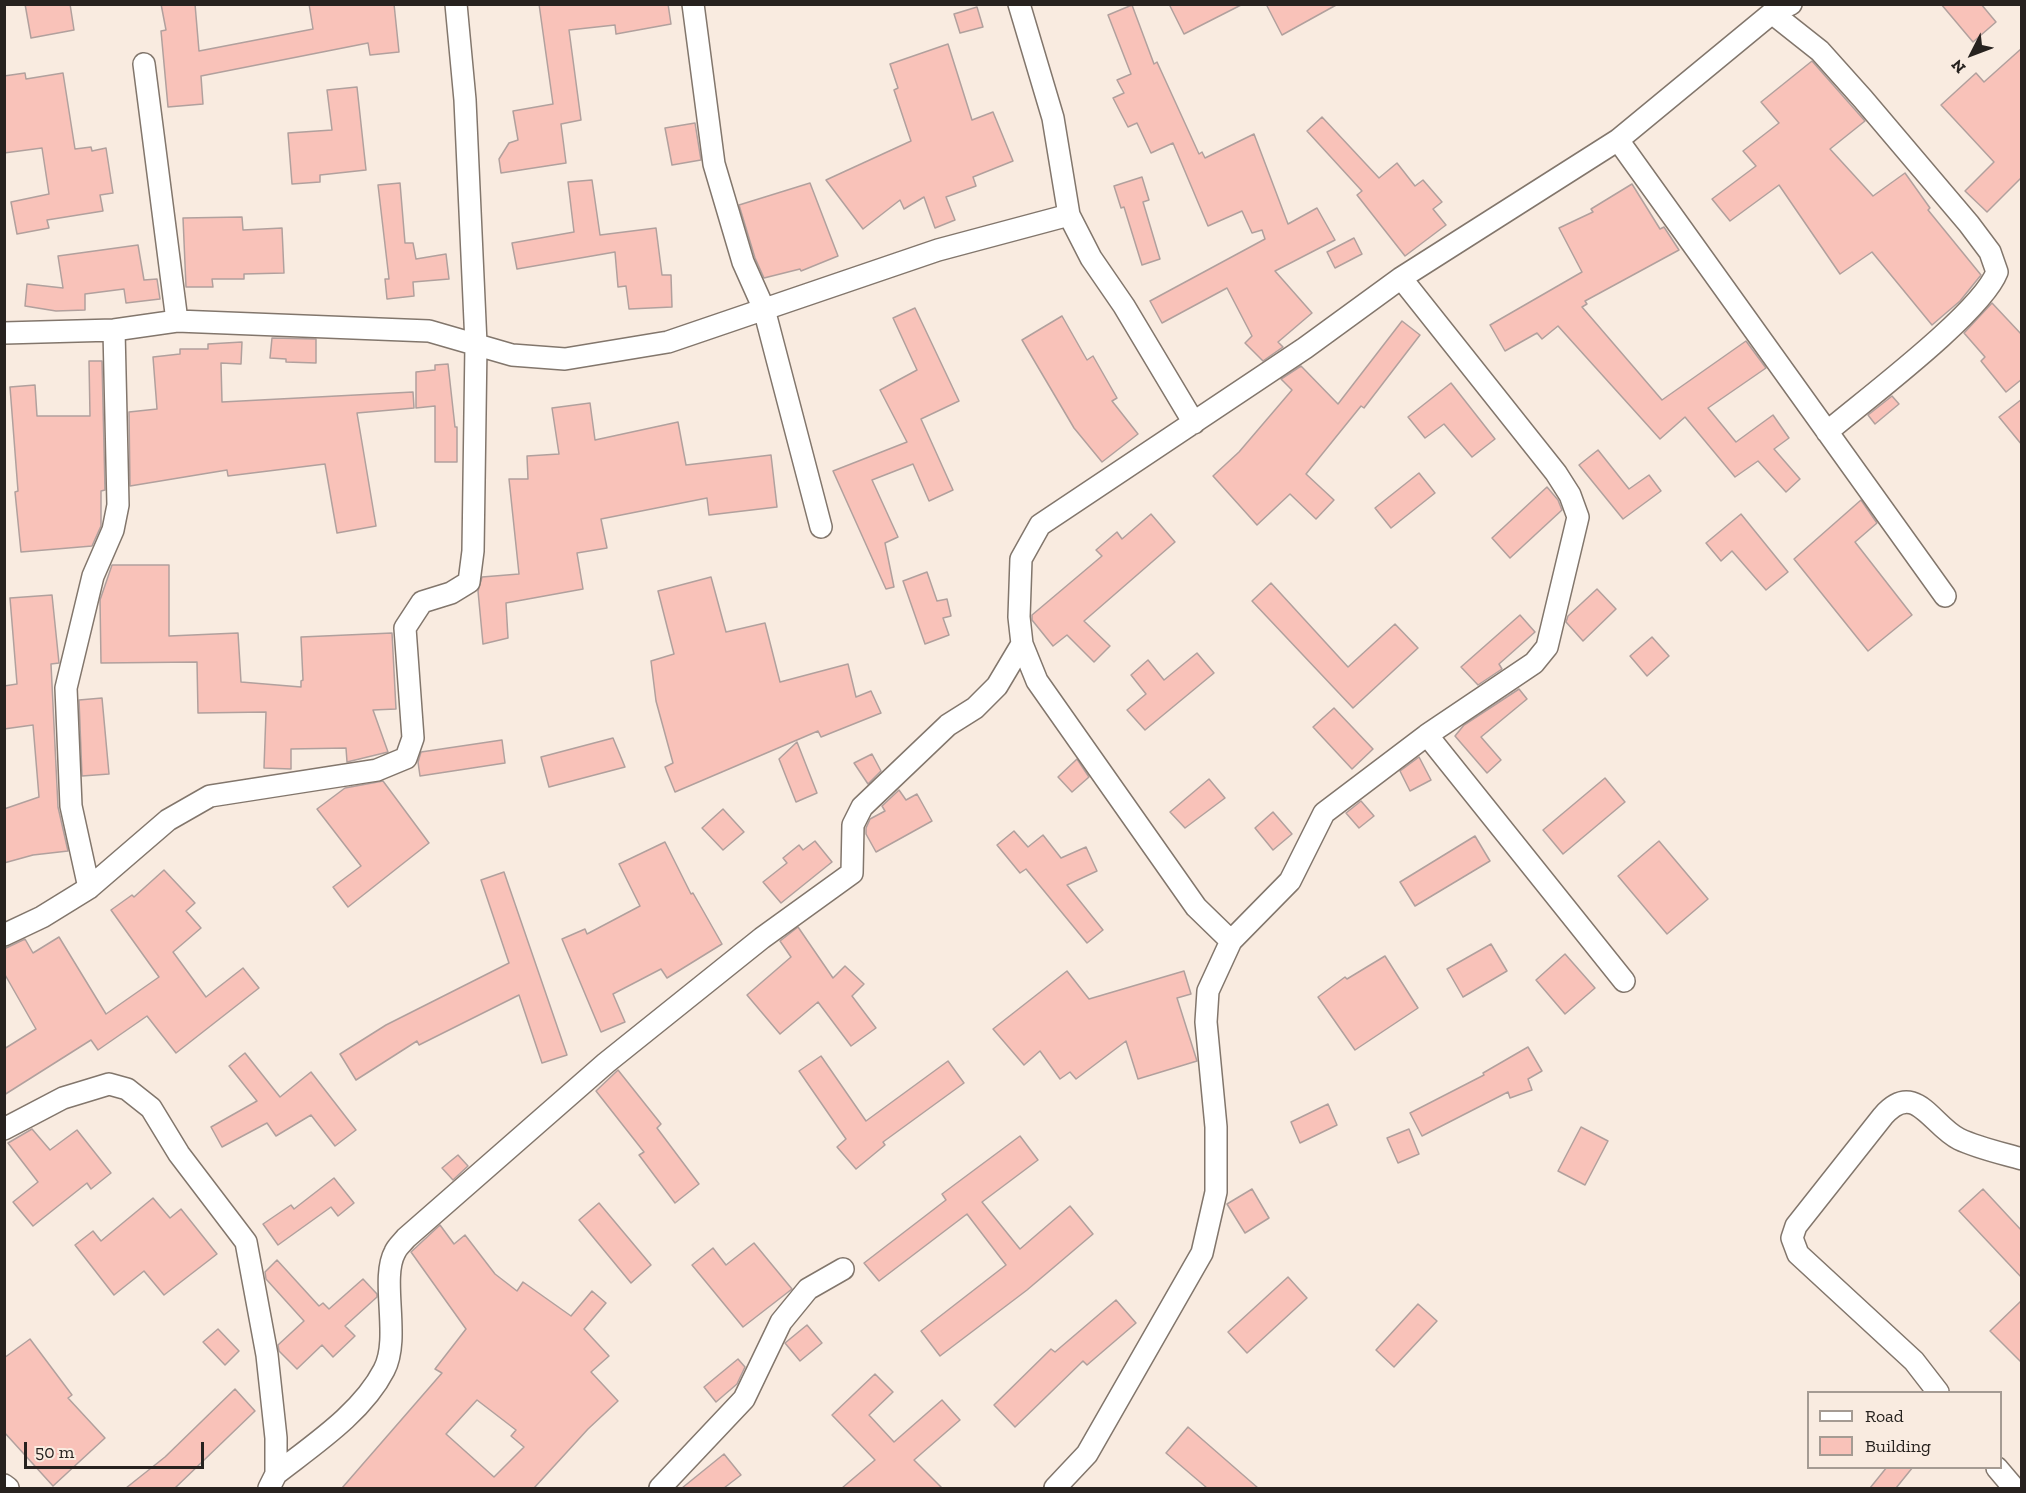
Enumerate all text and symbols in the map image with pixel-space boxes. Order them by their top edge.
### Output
north arrow [1942,24,2002,84]
text: N [1947,56,1969,77]
legend [1807,1391,2002,1469]
text: Road [1865,1405,1904,1427]
scale bar [27,1430,207,1468]
text: Building [1865,1435,1931,1457]
text: 50 m [35,1441,74,1463]

